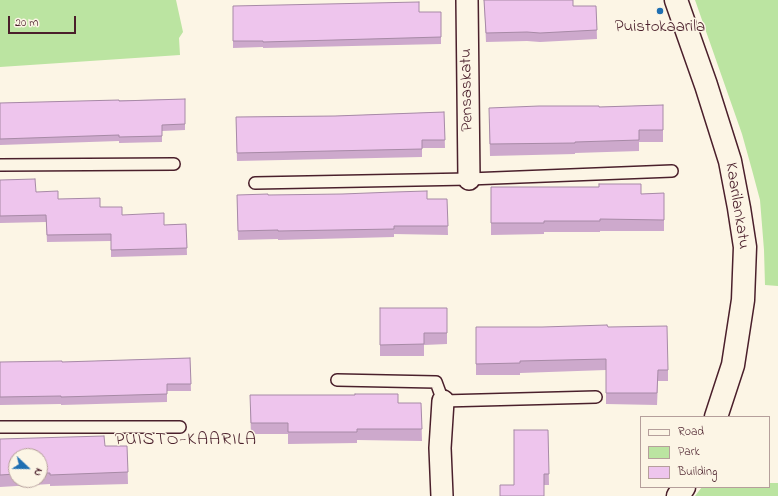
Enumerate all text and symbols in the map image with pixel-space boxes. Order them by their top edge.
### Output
marker: Puistokaarila [655,6,665,16]
scale bar [10,8,78,34]
text: 20 m [15,14,38,32]
place label: Puistokaarila [615,18,705,38]
street label: Pensaskatu [457,48,479,132]
street label: Kaarilankatu [719,161,753,251]
legend [640,416,770,488]
text: Road [678,423,704,441]
district label: PUISTO-KAARILA [115,430,257,452]
text: Park [678,443,700,461]
north arrow [8,448,48,488]
text: Building [678,463,717,481]
text: N [29,466,47,479]

